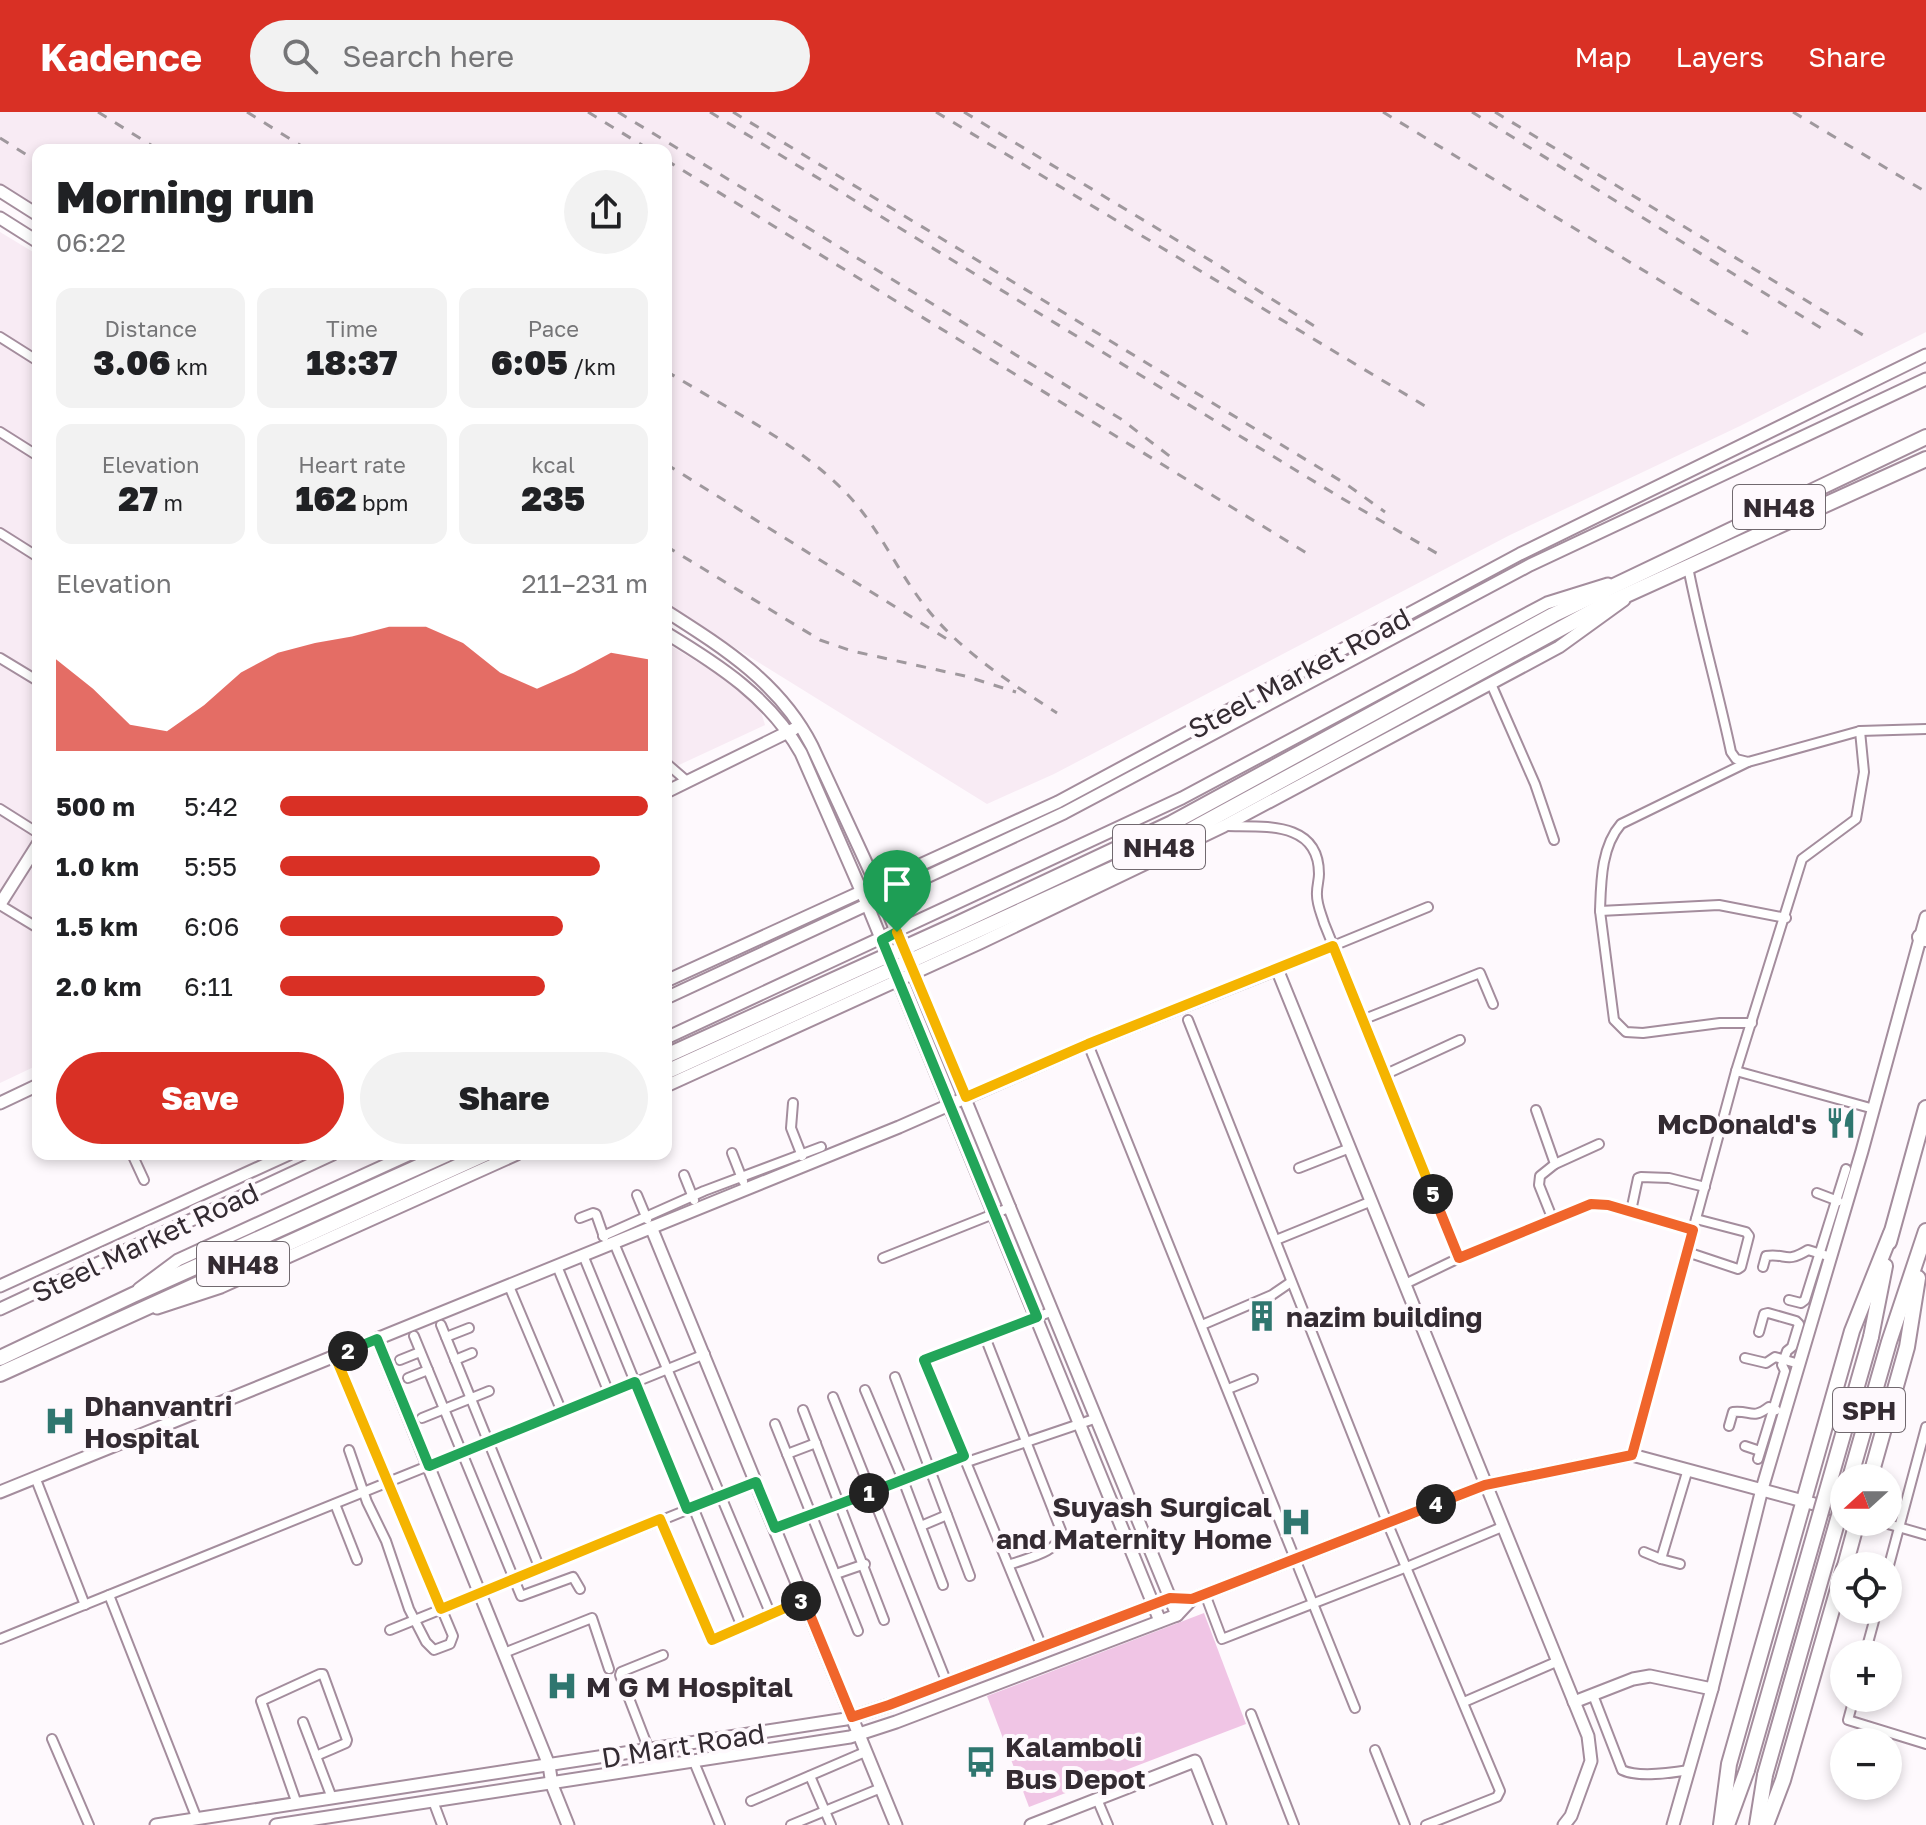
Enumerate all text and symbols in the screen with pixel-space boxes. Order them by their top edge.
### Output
search box [250,20,810,92]
text: Kadence [40,34,202,79]
icon: search [278,34,322,78]
text: Search here [342,38,514,74]
text: Map [1574,40,1632,73]
text: Layers [1676,40,1764,73]
text: Share [1808,40,1886,73]
text: Morning run [56,170,314,223]
button: share [564,170,648,254]
text: 06:22 [56,227,126,258]
text: Distance [104,315,197,342]
text: Time [326,315,378,342]
text: Pace [528,315,579,342]
text: 3.06 [93,342,171,382]
text: 18:37 [306,342,398,382]
text: 6:05 [491,342,568,382]
text: km [171,353,208,380]
text: /km [568,353,616,380]
text: Elevation [102,451,200,478]
text: Heart rate [298,451,406,478]
text: kcal [532,451,575,478]
text: 27 [118,478,158,518]
text: 162 [295,478,357,518]
text: 235 [521,478,585,518]
road number: NH48 [1733,485,1825,529]
text: m [158,489,183,516]
text: bpm [357,489,409,516]
text: Elevation [56,568,172,599]
text: 211–231 m [522,568,648,599]
street label: Steel Market Road [1183,601,1415,745]
text: 500 m [56,791,135,822]
text: 5:42 [184,791,238,822]
road number: NH48 [1113,825,1205,869]
pin [863,850,931,932]
text: 1.0 km [56,851,139,882]
text: 5:55 [184,851,237,882]
icon: arrive [875,862,919,906]
text: 1.5 km [56,911,138,942]
text: 6:06 [184,911,239,942]
text: 2.0 km [56,971,141,1002]
text: 6:11 [184,971,233,1002]
button: Save [56,1052,344,1144]
button: Share [360,1052,648,1144]
restaurant icon: McDonald's [1824,1106,1858,1140]
place label: McDonald's [1657,1107,1817,1140]
pin: 5 [1413,1174,1453,1214]
street label: Steel Market Road [26,1175,264,1309]
text: 5 [1426,1180,1440,1207]
road number: NH48 [197,1242,289,1286]
building icon: nazim building [1245,1299,1279,1333]
place label: nazim building [1286,1300,1482,1333]
pin: 2 [328,1331,368,1371]
text: 2 [341,1337,355,1364]
road number: SPH [1833,1388,1905,1432]
place label: Dhanvantri Hospital [84,1389,233,1454]
hospital icon: Dhanvantri Hospital [43,1404,77,1438]
north arrow [1830,1464,1902,1536]
map controls [1830,1464,1902,1800]
pin: 1 [849,1473,889,1513]
text: 1 [863,1479,875,1506]
pin: 4 [1416,1484,1456,1524]
place label: Suyash Surgical and Maternity Home [996,1490,1272,1555]
text: 4 [1429,1490,1443,1517]
hospital icon: Suyash Surgical and Maternity Home [1279,1505,1313,1539]
button: locate [1830,1552,1902,1624]
pin: 3 [781,1581,821,1621]
text: 3 [794,1587,808,1614]
button: + [1830,1640,1902,1712]
hospital icon: M G M Hospital [545,1669,579,1703]
place label: M G M Hospital [586,1670,793,1703]
street label: D Mart Road [599,1716,767,1774]
button: − [1830,1728,1902,1800]
place label: Kalamboli Bus Depot [1005,1730,1146,1795]
bus stop icon: Kalamboli Bus Depot [964,1745,998,1779]

